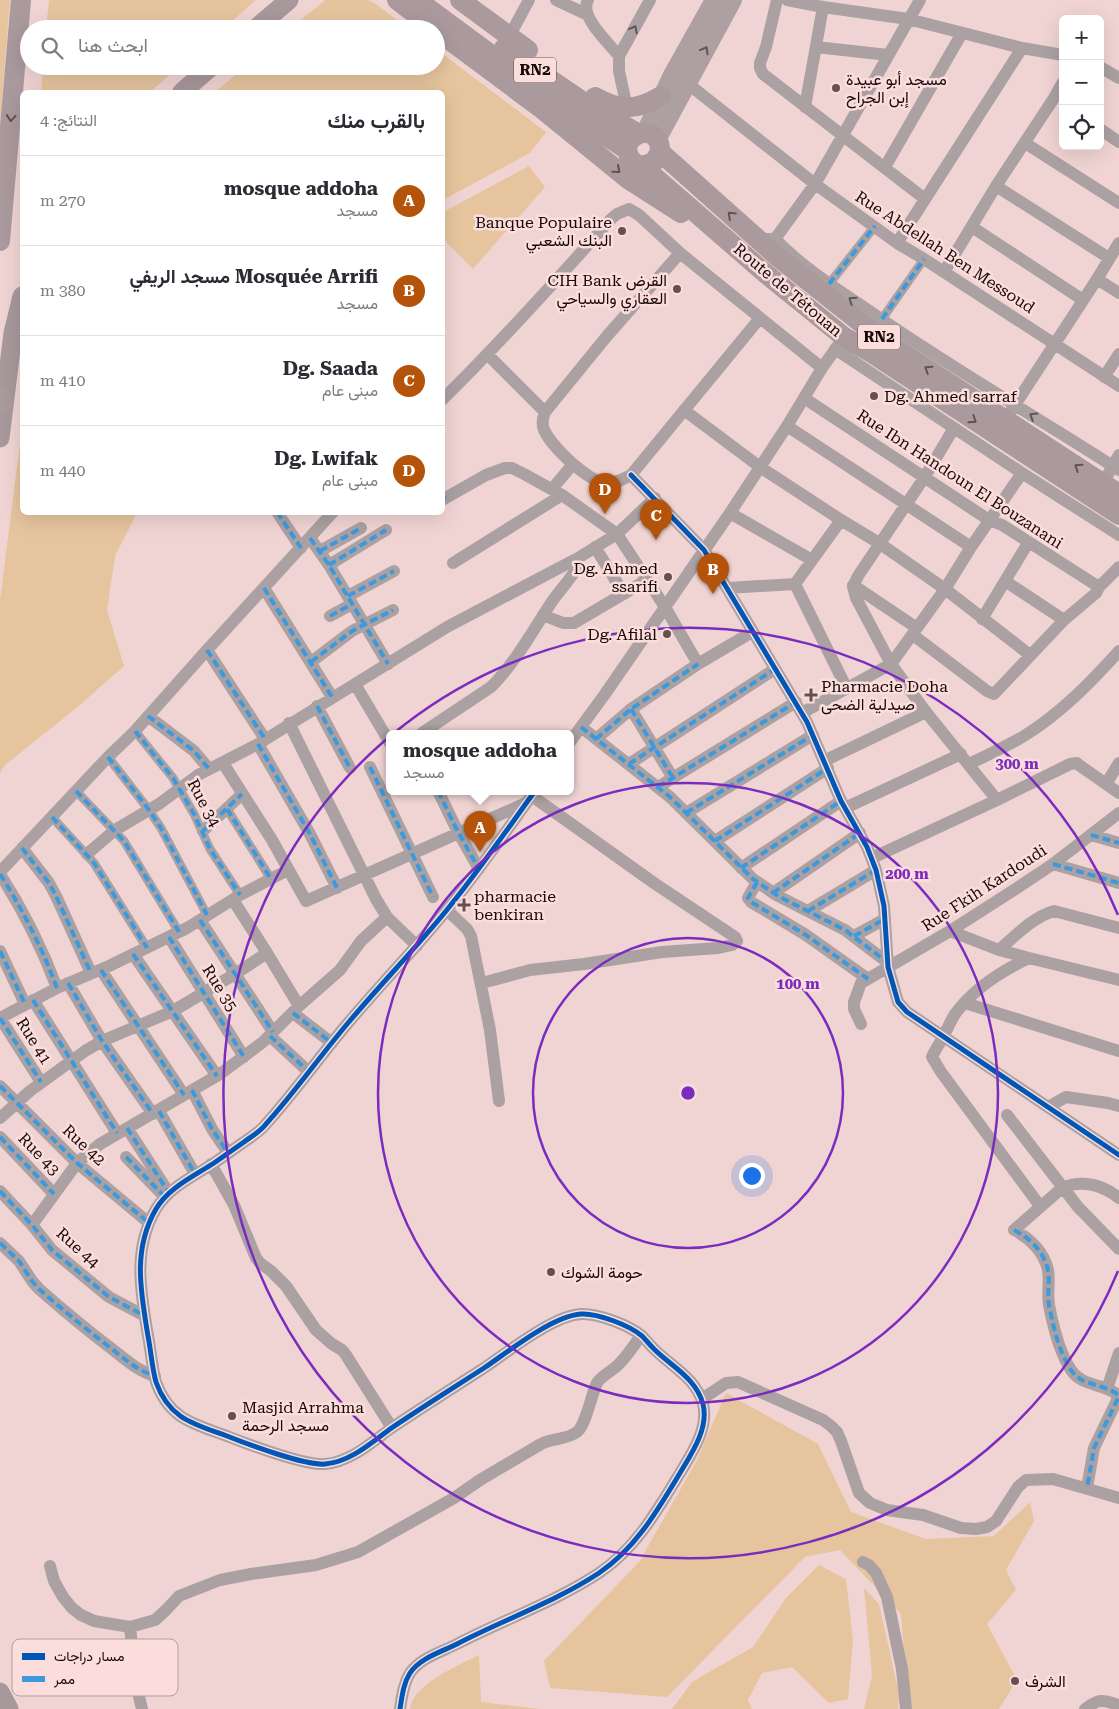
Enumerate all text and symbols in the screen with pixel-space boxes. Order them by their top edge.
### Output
map controls [1059,15,1104,150]
button: + [1059,15,1104,60]
search box [20,20,445,75]
one-way arrow [628,25,638,34]
icon: search [38,34,66,62]
text: ابحث هنا [78,34,148,57]
one-way arrow [699,47,709,56]
road number: RN2 [514,58,556,82]
button: − [1059,60,1104,105]
place label: مسجد أبو عبيدة إبن الجراح [846,70,947,109]
marker: مسجد أبو عبيدة إبن الجراح [830,82,842,94]
button: locate [1059,105,1104,150]
text: بالقرب منك [327,109,425,133]
text: النتائج: 4 [40,111,97,130]
one-way arrow [6,115,17,123]
one-way arrow [612,164,621,173]
text: mosque addoha [224,177,378,200]
street label: Rue Abdellah Ben Messoud [852,187,1038,317]
text: 270 m [40,191,86,210]
text: A [403,191,415,210]
text: مسجد [337,201,378,220]
one-way arrow [727,212,736,221]
place label: Banque Populaire البنك الشعبي [475,213,612,254]
marker: Banque Populaire البنك الشعبي [616,225,628,237]
street label: Route de Tétouan [730,239,846,341]
text: Mosquée Arrifi مسجد الريفي [129,265,378,288]
place label: CIH Bank القرض العقاري والسياحي [547,271,667,312]
text: 380 m [40,281,86,300]
text: B [403,281,415,300]
marker: CIH Bank القرض العقاري والسياحي [671,283,683,295]
text: مسجد [337,294,378,313]
one-way arrow [849,297,858,306]
road number: RN2 [858,324,900,350]
text: Dg. Saada [283,357,378,380]
one-way arrow [924,365,933,375]
text: 410 m [40,371,86,390]
text: C [403,371,415,390]
text: مبنى عام [322,381,378,400]
place label: Dg. Ahmed sarraf [884,387,1018,406]
marker: Dg. Ahmed sarraf [868,390,880,402]
street label: Rue Ibn Handoun El Bouzanani [854,405,1066,553]
one-way arrow [1029,413,1038,423]
one-way arrow [967,414,976,423]
text: Dg. Lwifak [274,447,378,470]
text: 440 m [40,461,86,480]
text: D [403,461,415,480]
one-way arrow [1075,464,1084,473]
text: مبنى عام [322,471,378,490]
pin: D [589,473,621,514]
pin: C [640,499,672,540]
pin: B [697,553,729,594]
place label: Dg. Ahmed ssarifi [573,559,658,596]
marker: Dg. Ahmed ssarifi [662,571,674,583]
place label: Dg. Afilal [587,625,657,644]
marker: Dg. Afilal [661,628,673,640]
place label: Pharmacie Doha صيدلية الضحى [821,677,948,715]
marker: Pharmacie Doha صيدلية الضحى [805,689,817,701]
popup [386,730,574,795]
text: mosque addoha [403,739,557,762]
text: 300 m [995,755,1039,773]
text: مسجد [403,763,444,782]
street label: Rue 34 [184,776,225,830]
pin: A [464,811,496,852]
street label: Rue Fkih Kardoudi [918,841,1050,935]
text: 200 m [885,865,929,883]
place label: pharmacie benkiran [474,887,556,924]
marker: pharmacie benkiran [458,899,470,911]
street label: Rue 35 [198,961,242,1015]
text: 100 m [776,975,820,993]
street label: Rue 41 [12,1014,56,1068]
centre of rings [679,1084,697,1102]
street label: Rue 42 [59,1120,109,1170]
street label: Rue 43 [14,1129,64,1179]
your location [739,1163,765,1189]
street label: Rue 44 [52,1224,104,1272]
place label: حومة الشوك [561,1263,643,1283]
marker: حومة الشوك [545,1266,557,1278]
place label: Masjid Arrahma مسجد الرحمة [242,1398,364,1436]
marker: Masjid Arrahma مسجد الرحمة [226,1410,238,1422]
legend [12,1639,178,1696]
text: مسار دراجات [54,1648,124,1665]
text: ممر [53,1671,75,1688]
place label: الشرف [1025,1672,1066,1692]
marker: الشرف [1009,1675,1021,1687]

